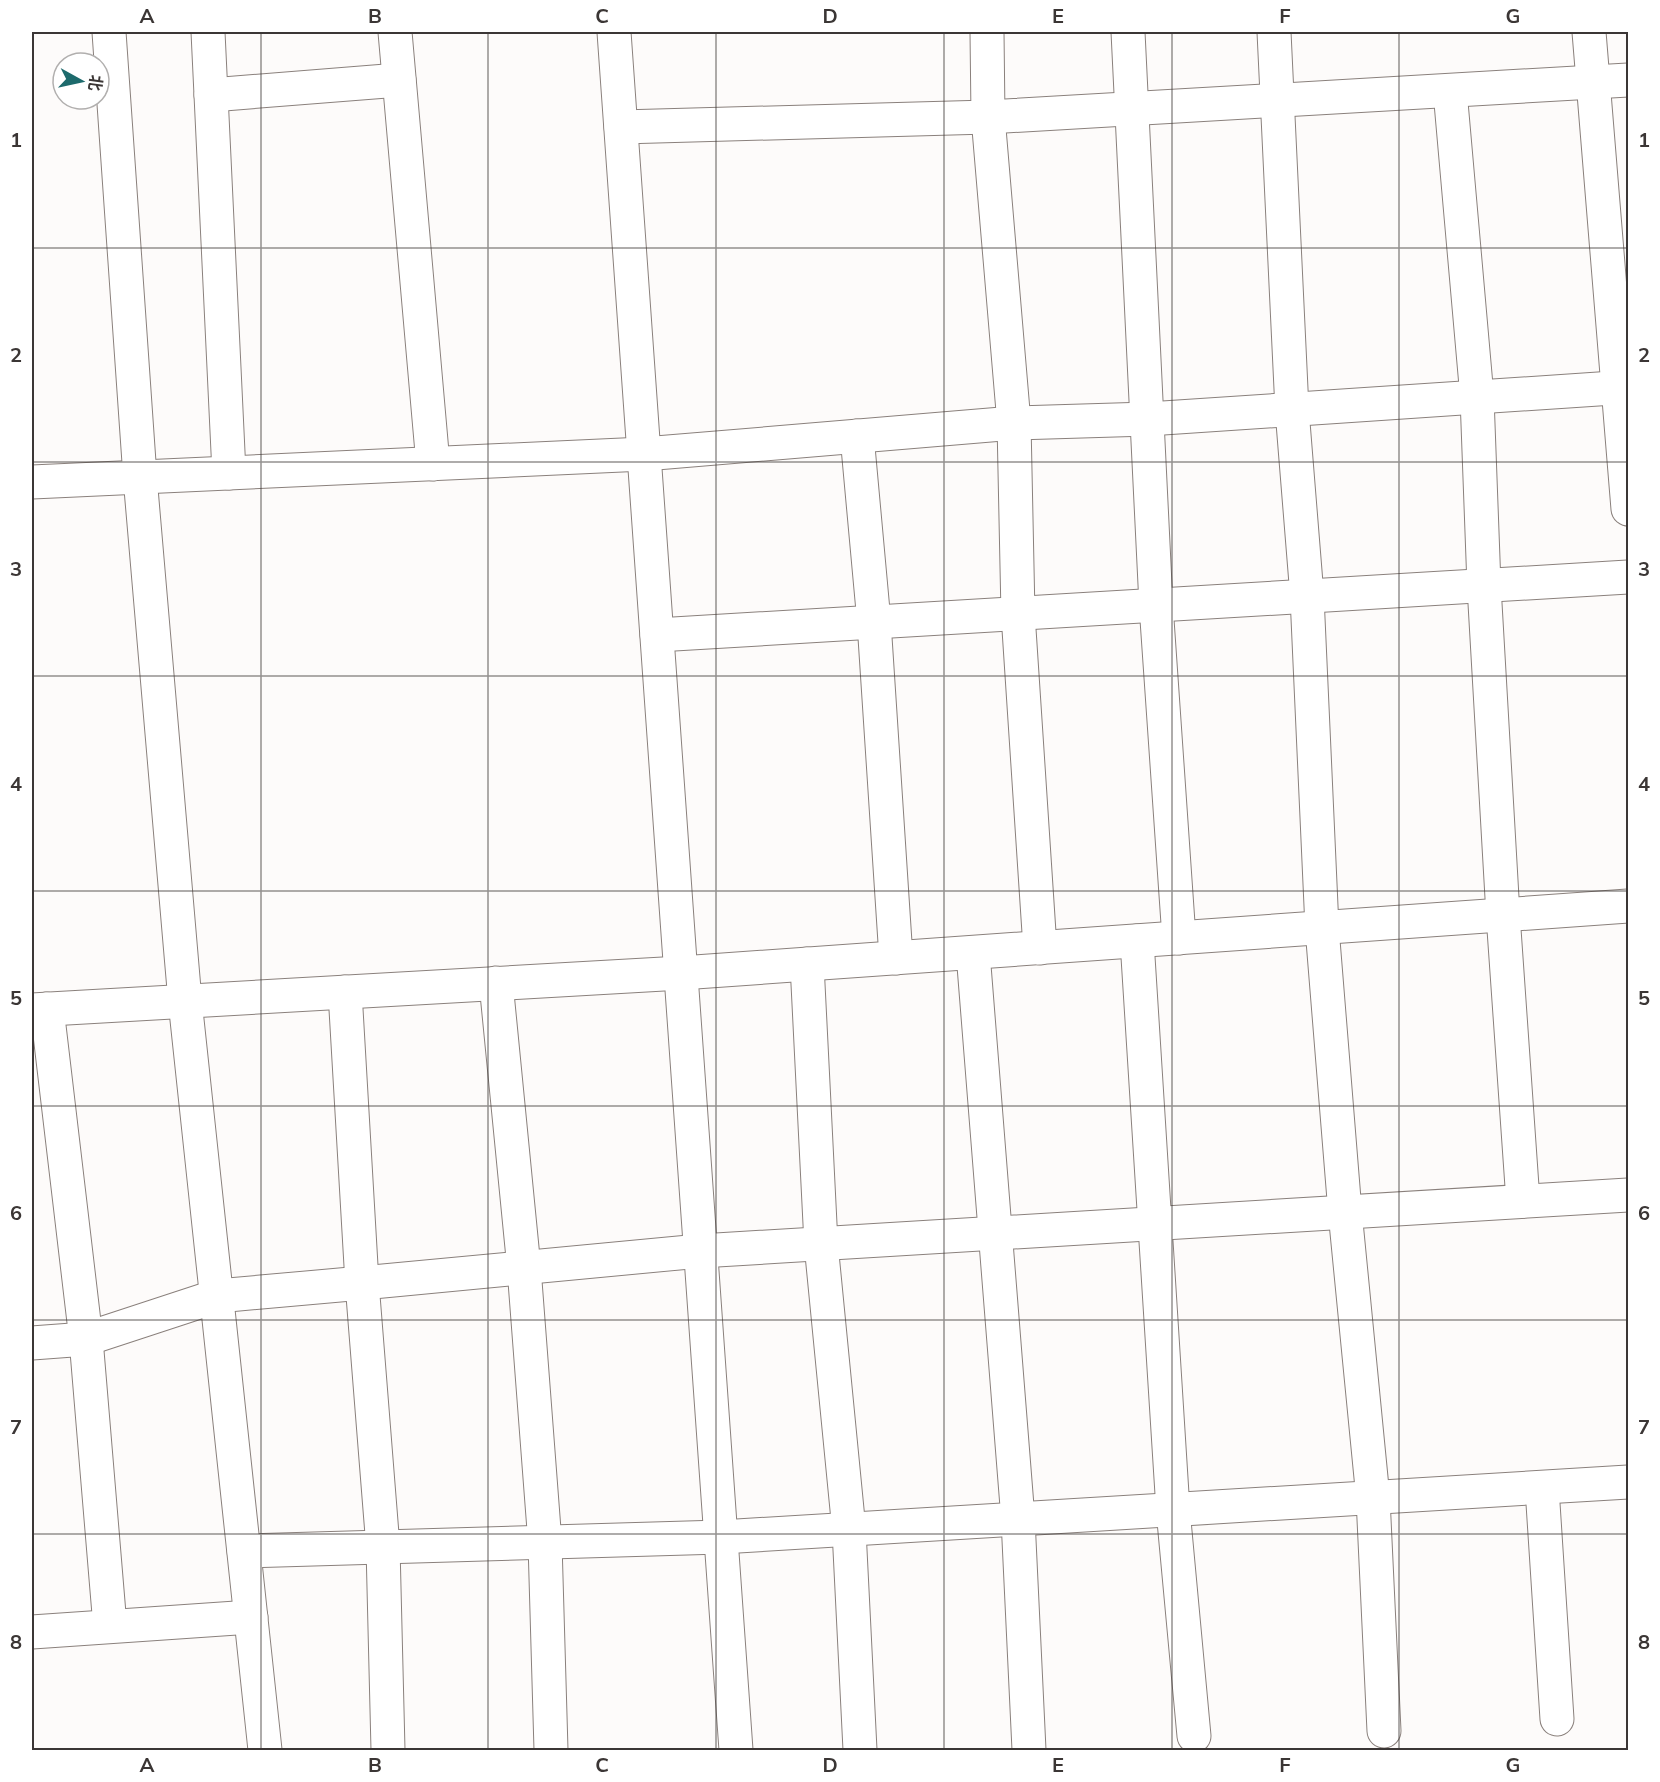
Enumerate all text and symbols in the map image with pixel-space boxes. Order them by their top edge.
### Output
text: A [140,3,155,28]
text: B [368,3,382,28]
text: C [595,3,609,28]
text: D [822,3,838,28]
text: E [1052,3,1064,28]
text: F [1279,3,1291,28]
text: G [1506,3,1520,28]
north arrow [51,51,111,111]
text: 北 [85,74,107,92]
text: 1 [10,127,22,152]
text: 1 [1638,127,1650,152]
text: 2 [10,342,22,367]
text: 2 [1638,342,1650,367]
text: 3 [10,556,22,581]
text: 3 [1638,556,1650,581]
text: 4 [10,771,22,796]
text: 4 [1638,771,1650,796]
text: 5 [10,985,22,1010]
text: 5 [1638,985,1650,1010]
text: 6 [10,1200,22,1225]
text: 6 [1638,1200,1650,1225]
text: 7 [10,1414,22,1439]
text: 7 [1638,1414,1650,1439]
text: 8 [10,1629,22,1654]
text: 8 [1638,1629,1650,1654]
text: A [140,1752,155,1777]
text: B [368,1752,382,1777]
text: C [595,1752,609,1777]
text: D [822,1752,838,1777]
text: E [1052,1752,1064,1777]
text: F [1279,1752,1291,1777]
text: G [1506,1752,1520,1777]

